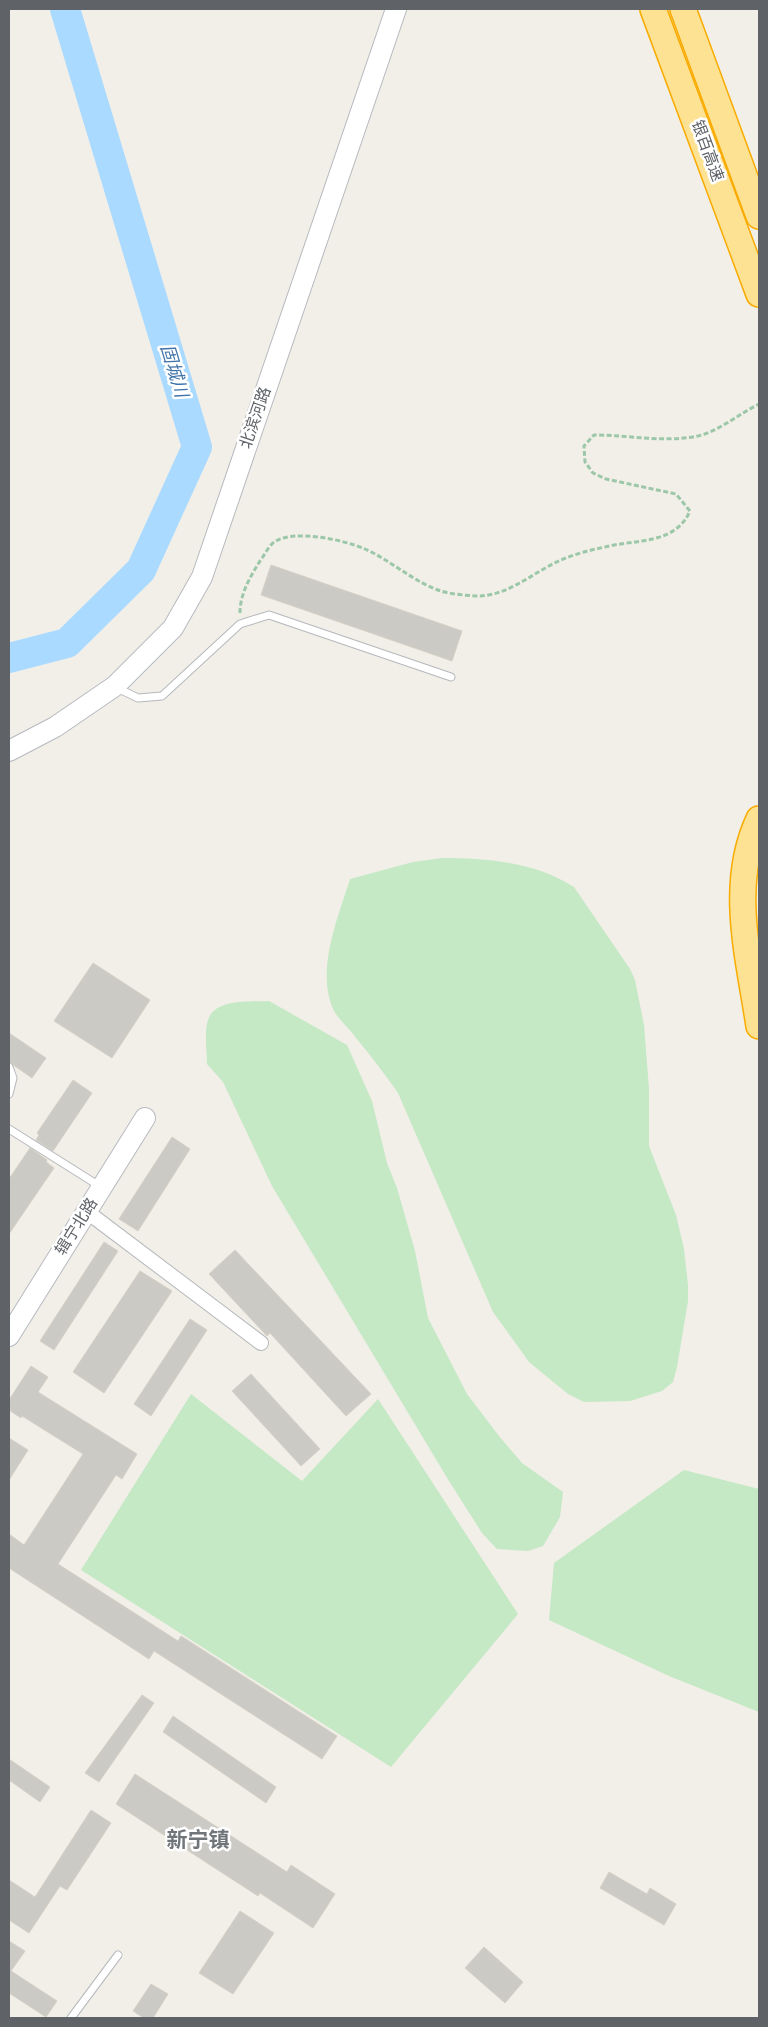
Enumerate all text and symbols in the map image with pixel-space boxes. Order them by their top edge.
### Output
street label: 银百高速 [687,118,727,184]
water label: 固城川 [156,342,193,402]
street label: 北滨河路 [237,385,275,451]
street label: 辑宁北路 [52,1195,102,1259]
district label: 新宁镇 [167,1828,230,1853]

